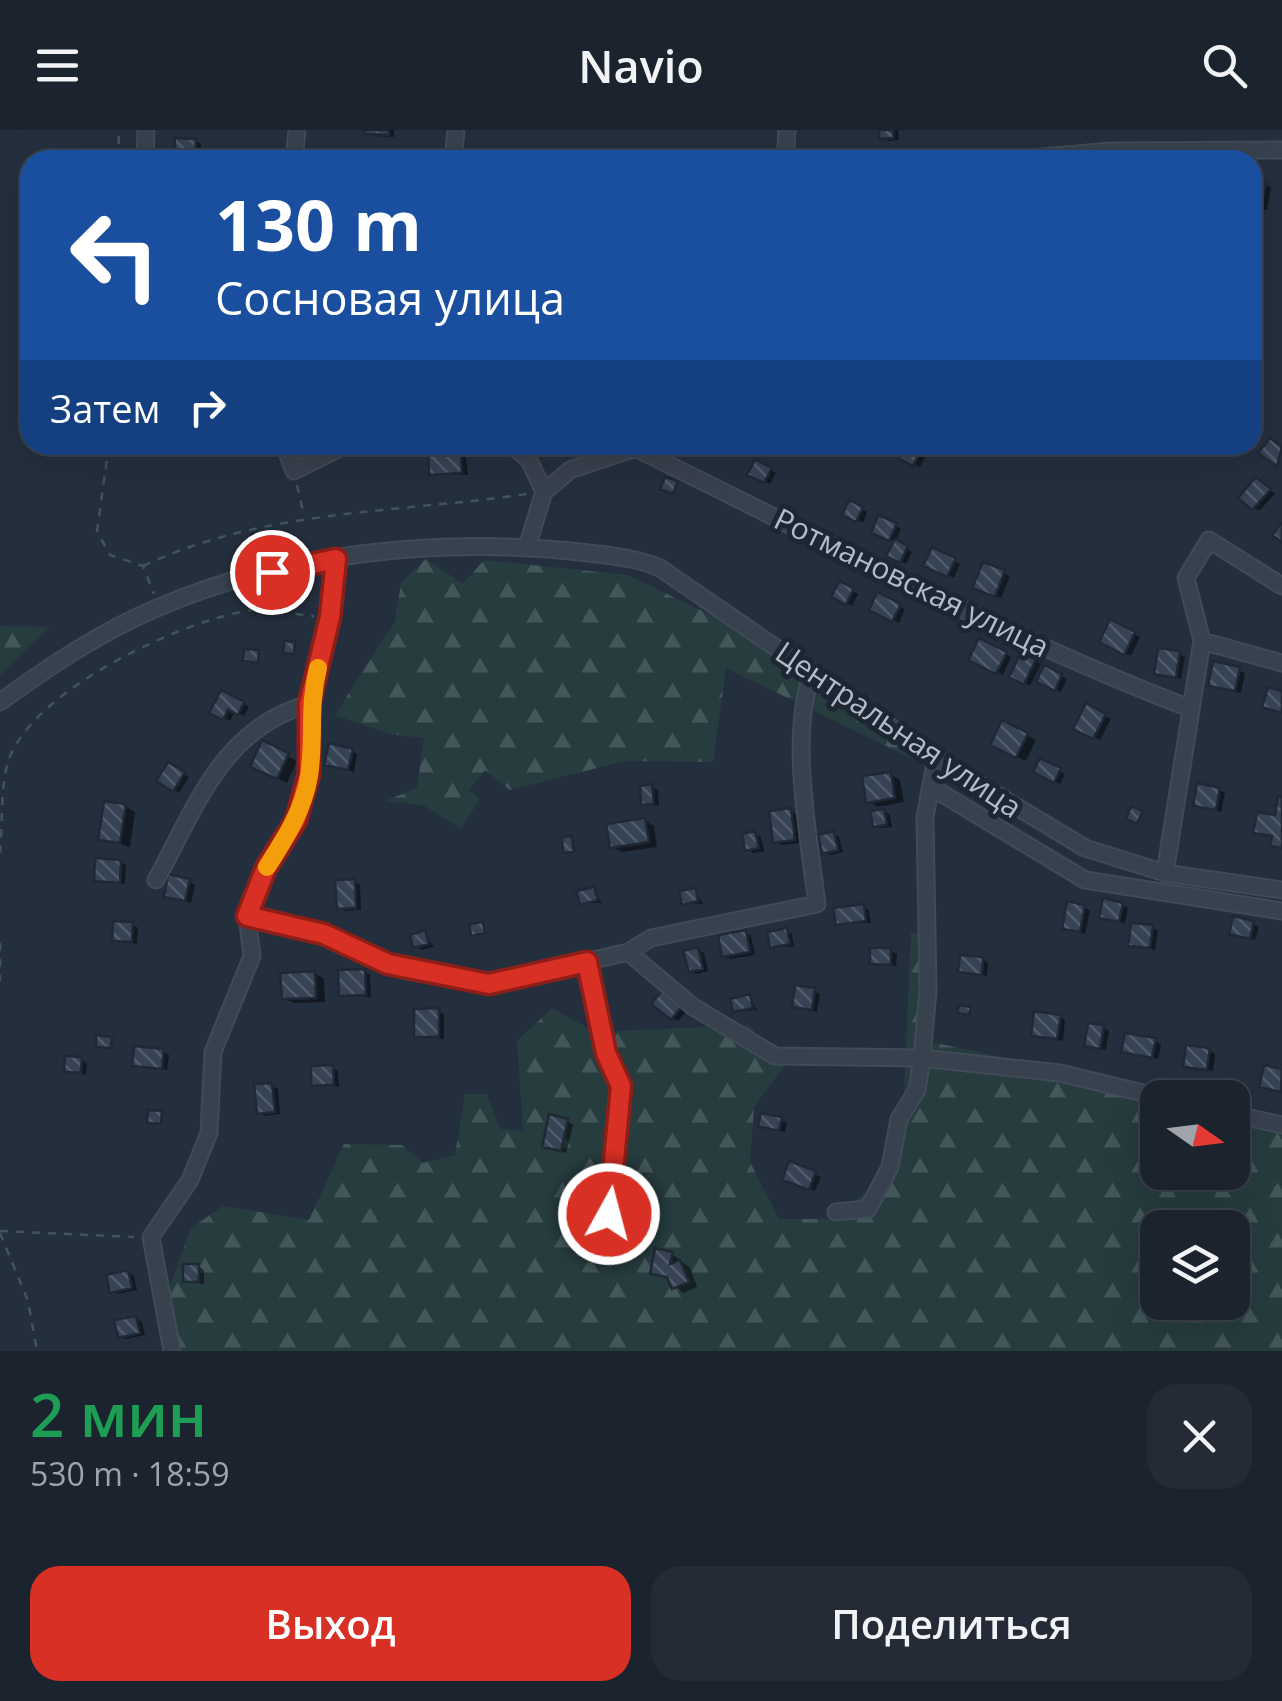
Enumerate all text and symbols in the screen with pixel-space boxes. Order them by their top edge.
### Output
text: Navio [578,35,704,96]
icon: menu [30,38,85,93]
icon: search [1197,38,1252,93]
text: 130 m [215,176,422,272]
icon: left [50,190,180,320]
text: Сосновая улица [215,267,565,328]
icon: right [180,380,235,435]
text: Затем [50,382,160,434]
street label: Ротмановская улица [768,498,1056,666]
pin [230,530,315,615]
icon: arrive [245,545,300,600]
street label: Центральная улица [768,631,1030,827]
north arrow [1140,1080,1250,1190]
map controls [1140,1080,1250,1320]
position arrow [557,1162,661,1266]
button: layers [1140,1210,1250,1320]
text: 2 мин [30,1373,207,1455]
button: close [1147,1384,1252,1489]
text: 530 m · 18:59 [30,1452,229,1495]
button: Выход [30,1566,631,1681]
button: Поделиться [651,1566,1252,1681]

